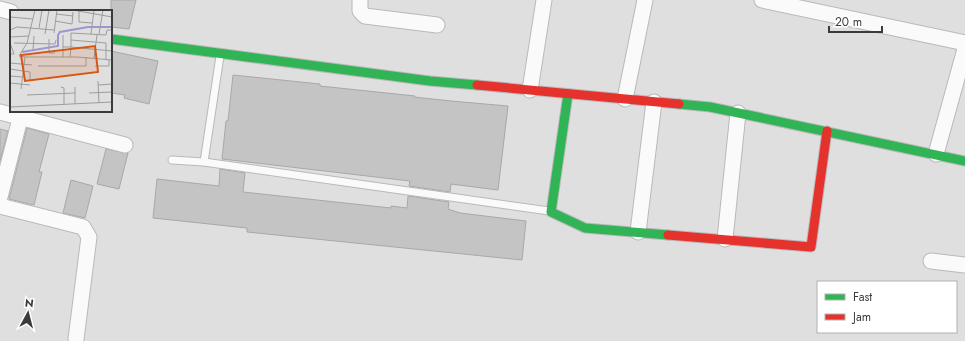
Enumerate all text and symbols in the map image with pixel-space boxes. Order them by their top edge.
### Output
scale bar [829,8,882,34]
inset map [10,10,112,112]
text: 20 m [835,13,862,31]
legend [817,281,957,333]
text: Fast [853,288,872,306]
north arrow [8,293,48,333]
text: N [24,295,35,312]
text: Jam [851,308,871,326]

